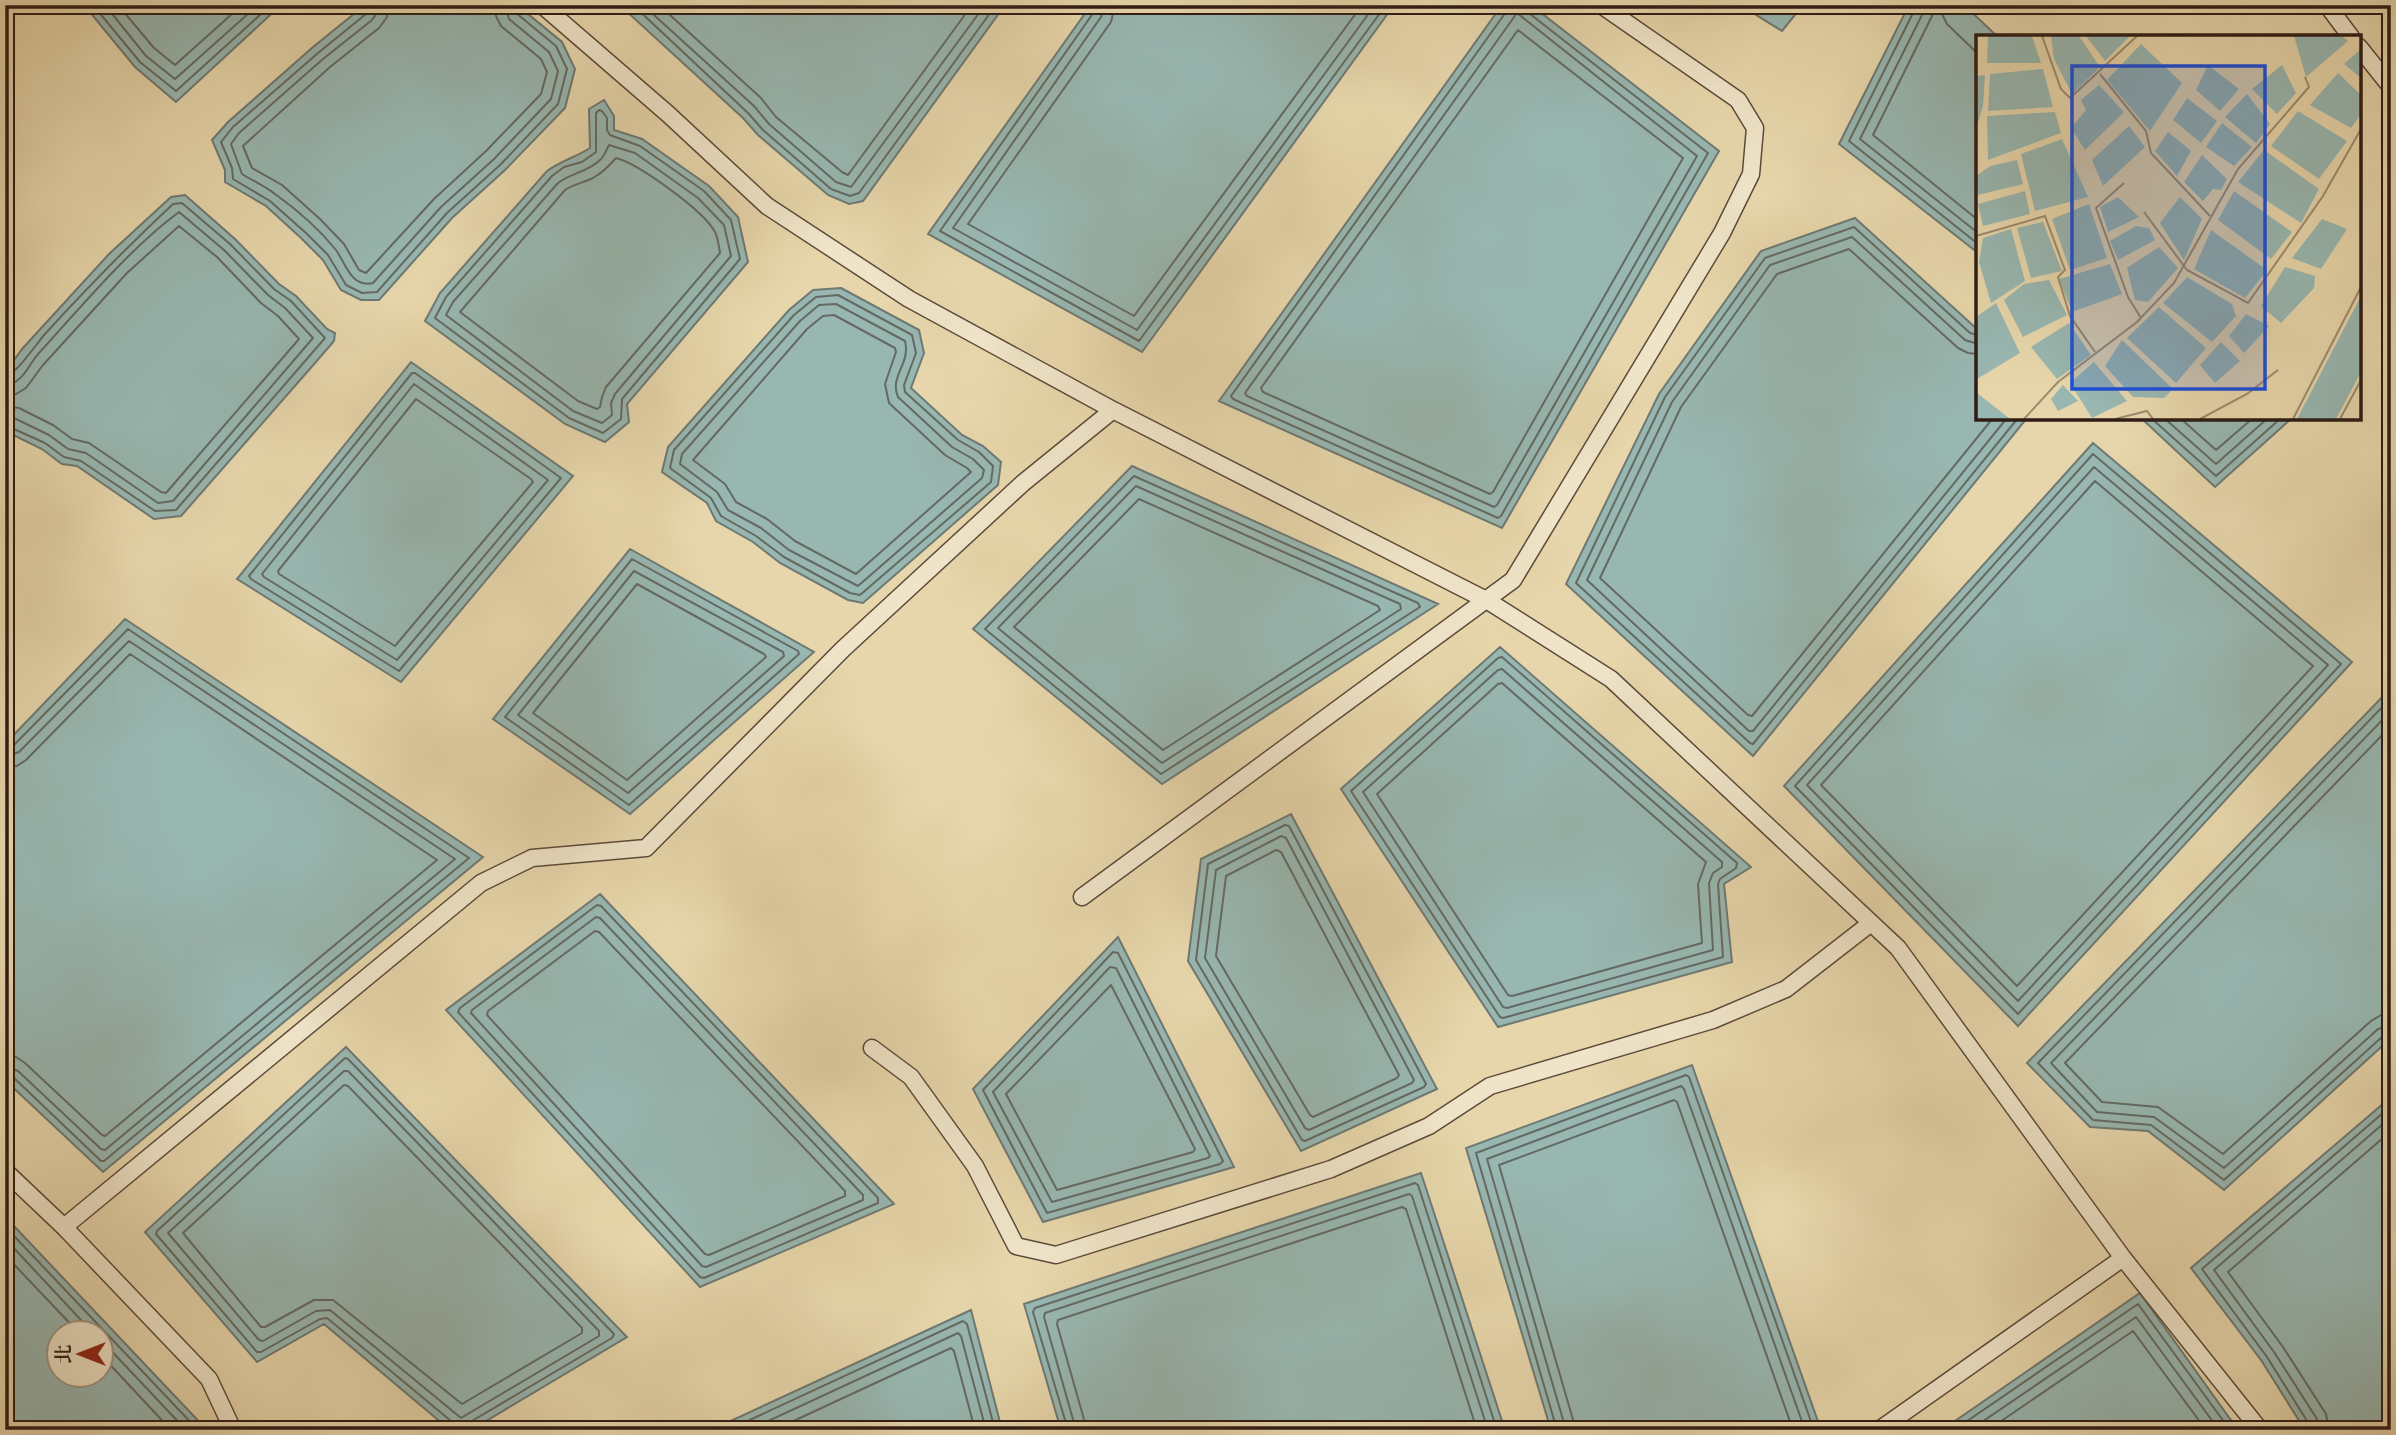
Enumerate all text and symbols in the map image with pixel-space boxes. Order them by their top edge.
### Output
inset map [1976,35,2361,420]
north arrow [46,1320,116,1390]
text: 北 [52,1344,79,1364]

